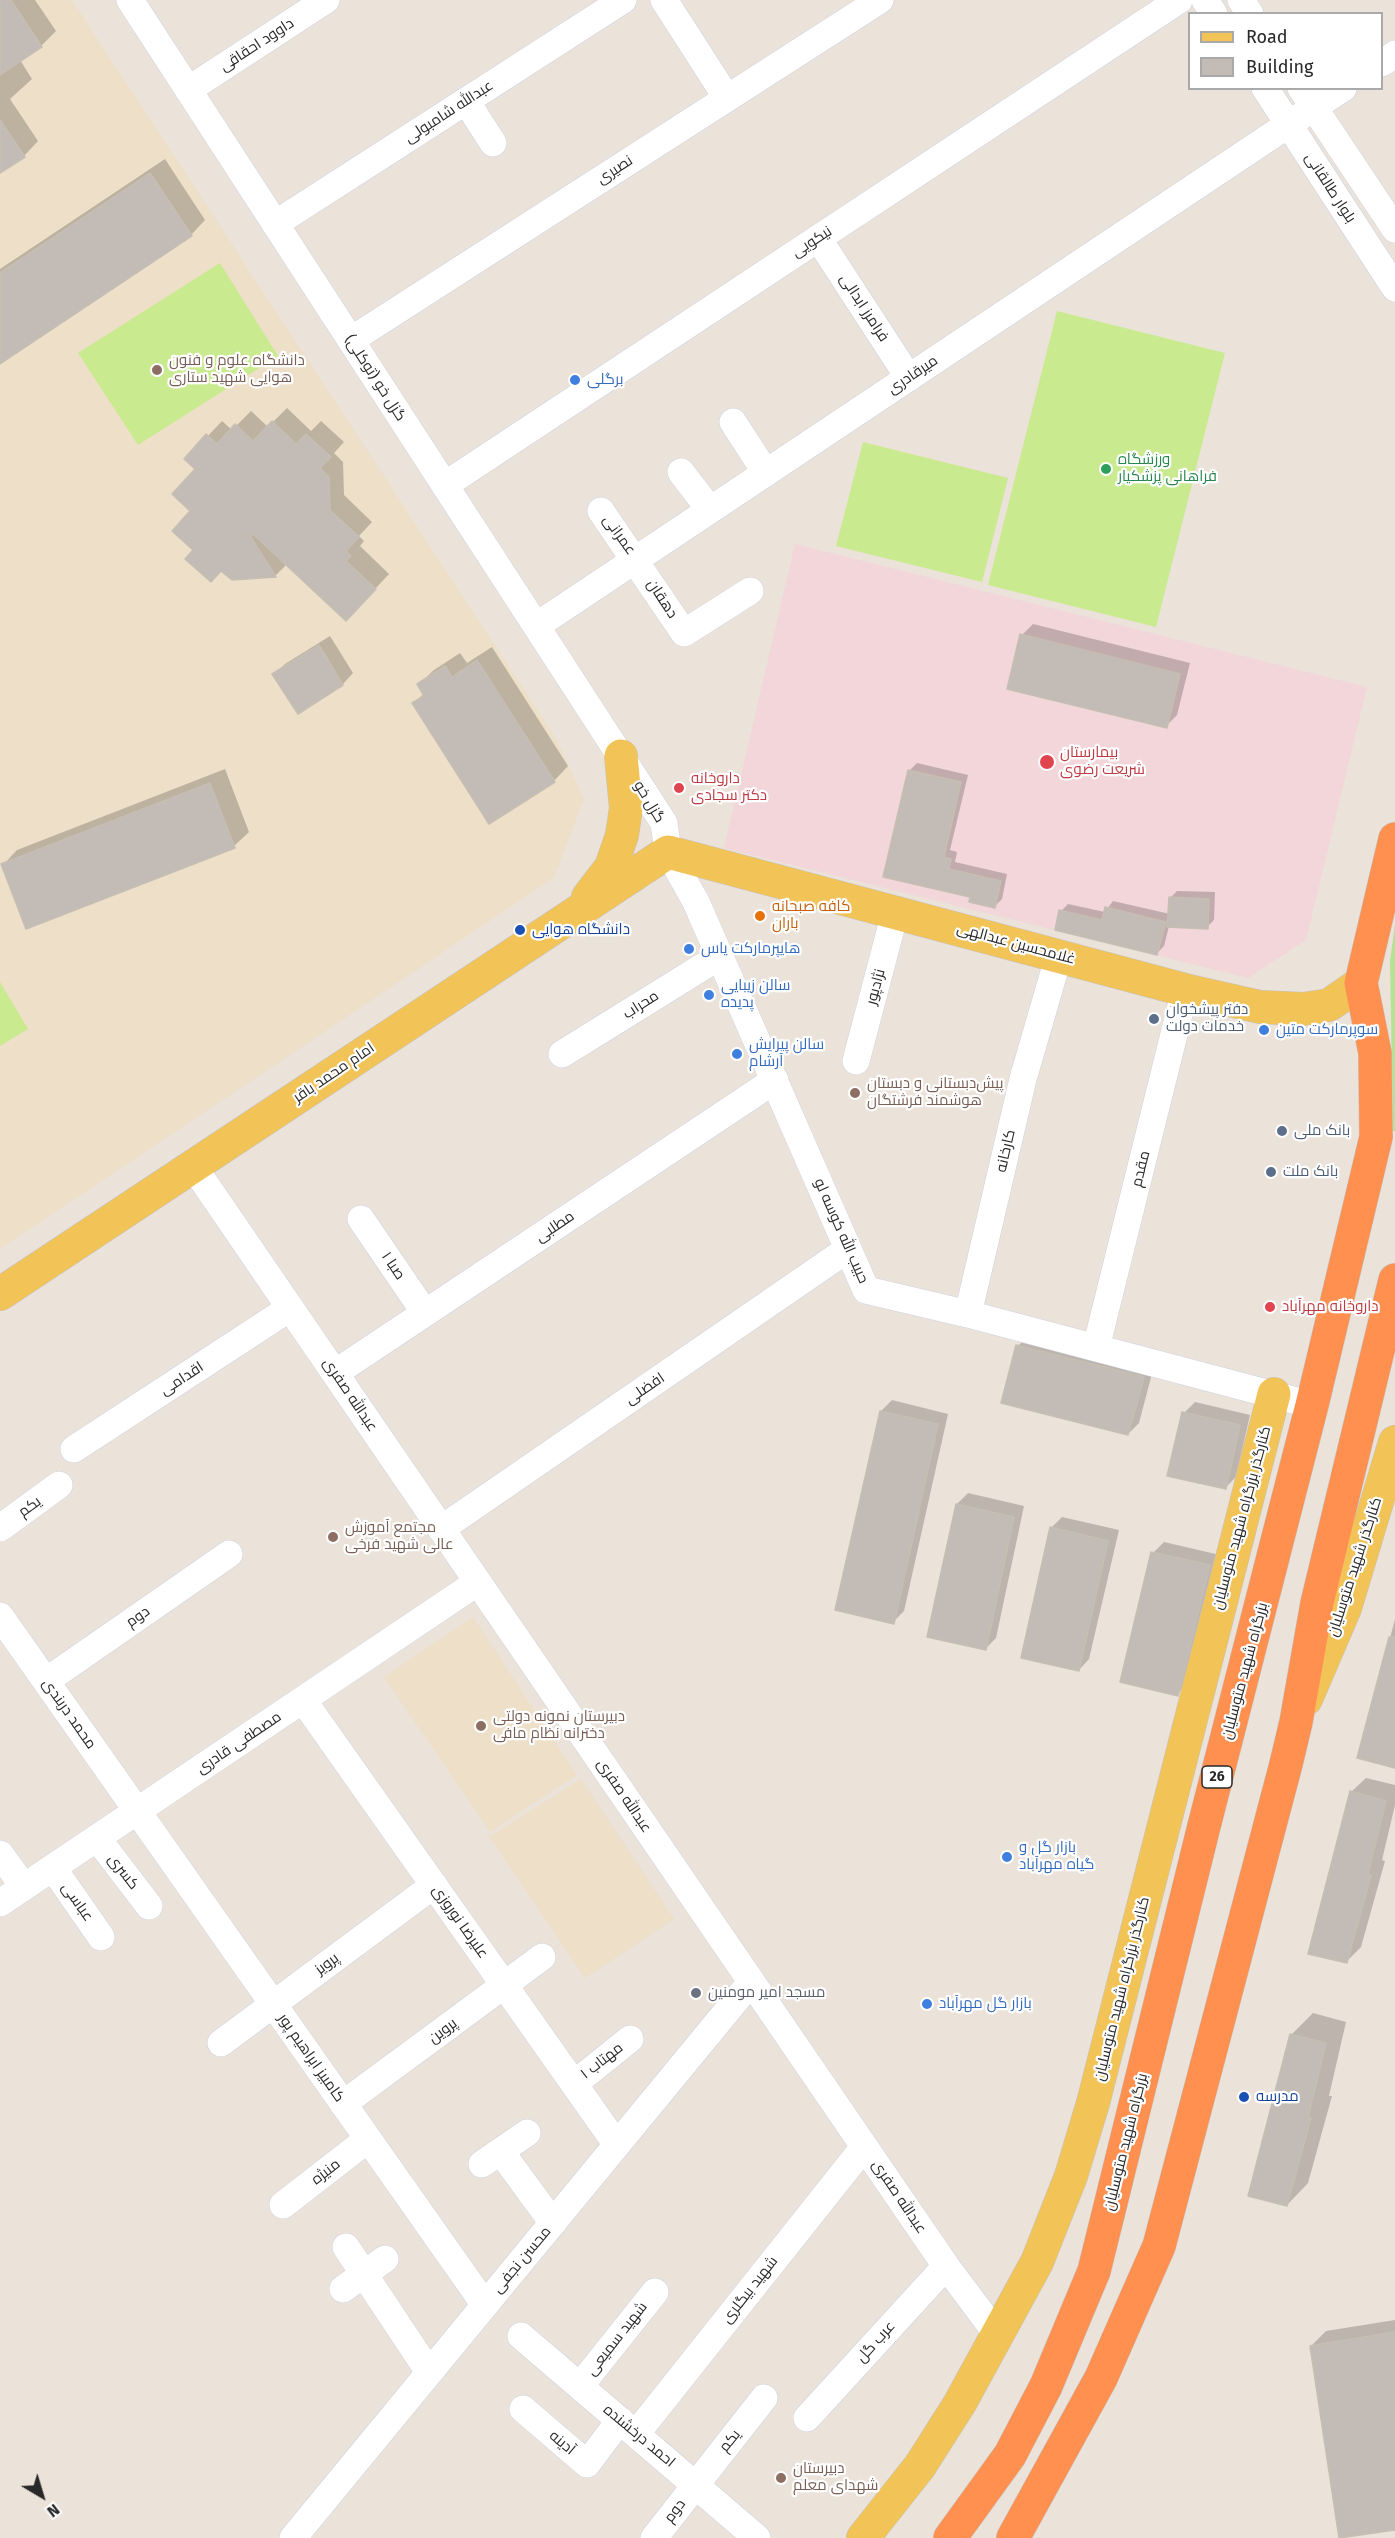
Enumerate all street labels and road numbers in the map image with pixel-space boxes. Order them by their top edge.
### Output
street label: داوود احقاقی [217,14,297,76]
street label: عبدالله شامبولی [401,77,497,147]
street label: بلوار طالقانی [1301,149,1359,227]
street label: نصیری [594,152,636,188]
street label: نیکویی [789,222,835,262]
street label: فرامرز ابدالی [835,271,893,345]
street label: گزل خو (توکلی) [340,332,410,424]
street label: میرقادری [884,352,942,398]
street label: عمرانی [599,512,639,558]
street label: دهقان [643,576,681,622]
street label: گزل خو [630,778,668,826]
street label: غلامحسین عبدالهی [955,920,1077,968]
street label: نژادپور [863,967,889,1007]
street label: محراب [620,987,662,1023]
street label: امام محمد باقر [290,1039,378,1107]
street label: کارخانه [992,1128,1020,1174]
street label: مقدم [1128,1149,1154,1189]
street label: حبیب الله کوسه لو [810,1176,872,1286]
street label: مطلبی [532,1207,578,1247]
street label: صبا ۱ [377,1249,409,1283]
street label: عبدالله صفری [319,1355,381,1435]
street label: اقدامی [157,1358,207,1400]
street label: افضلی [622,1369,668,1409]
street label: کنارگذر بزرگراه شهید متوسلیان [1209,1424,1275,1612]
street label: یکم [15,1493,45,1521]
street label: کنارگذر شهید متوسلیان [1324,1495,1386,1639]
street label: بزرگراه شهید متوسلیان [1218,1601,1272,1741]
street label: دوم [123,1603,153,1631]
street label: محمد دربندی [38,1675,100,1753]
street label: مصطفی قادری [193,1708,285,1778]
street label: عبدالله صفری [593,1756,655,1836]
road number: 26 [1202,1766,1232,1788]
street label: کسری [104,1851,142,1893]
street label: عباسی [57,1879,97,1925]
street label: علیرضا نوروزی [428,1882,492,1962]
street label: کنارگذر بزرگراه شهید متوسلیان [1090,1895,1154,2083]
street label: پرویز [312,1949,342,1979]
street label: کامبیز ابراهیم پور [274,2010,348,2106]
street label: پروین [425,2014,461,2048]
street label: مهتاب ۱ [577,2039,627,2083]
street label: بزرگراه شهید متوسلیان [1100,2071,1152,2213]
street label: منیژه [308,2155,344,2189]
street label: عبدالله صفری [868,2157,930,2237]
street label: محسن نجفی [489,2223,555,2297]
street label: شهید بیگلری [718,2253,782,2327]
street label: شهید سمیعی [583,2299,651,2379]
street label: عرب گل [853,2317,899,2367]
street label: احمد درخشنده [599,2401,679,2471]
street label: یکم [716,2426,744,2456]
street label: آدینه [545,2427,579,2459]
street label: دوم [660,2496,690,2526]

